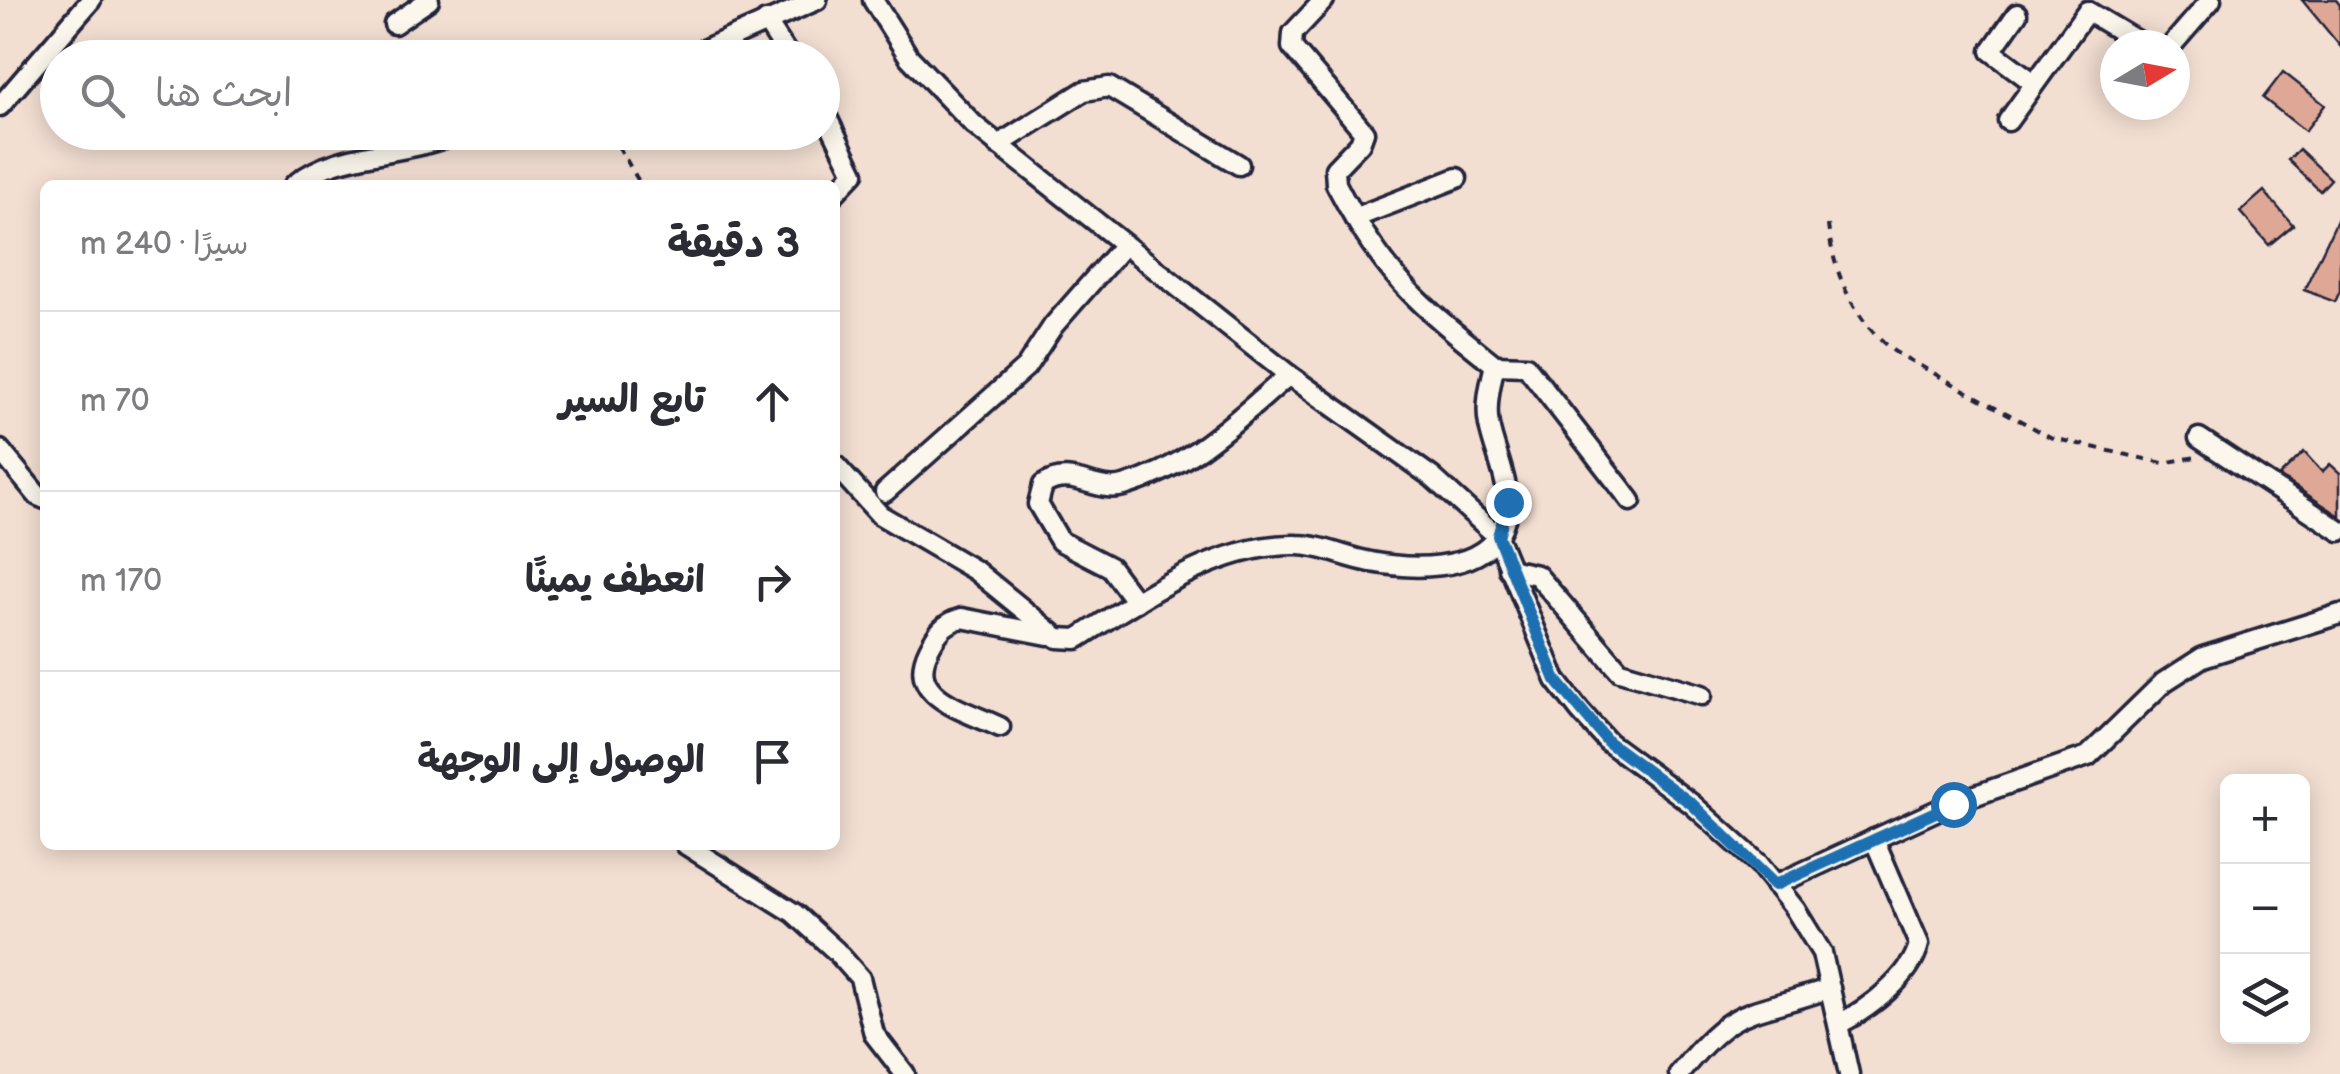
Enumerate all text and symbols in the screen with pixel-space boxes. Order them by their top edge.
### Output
north arrow [2100,30,2190,120]
search box [40,40,840,150]
icon: search [75,68,130,123]
text: ابحث هنا [155,72,292,117]
text: 3 دقيقة [667,219,800,270]
text: سيرًا · 240 m [80,225,248,264]
icon: ahead [745,374,800,429]
text: تابع السير [559,378,705,423]
text: 70 m [80,382,150,421]
route end [1486,480,1532,526]
icon: right [745,554,800,609]
text: انعطف يمينًا [525,558,705,603]
text: 170 m [80,562,162,601]
icon: arrive [745,734,800,789]
text: الوصول إلى الوجهة [417,738,705,783]
map controls [2220,774,2310,1044]
button: + [2220,774,2310,864]
route start [1931,782,1977,828]
button: − [2220,864,2310,954]
button: layers [2220,954,2310,1044]

